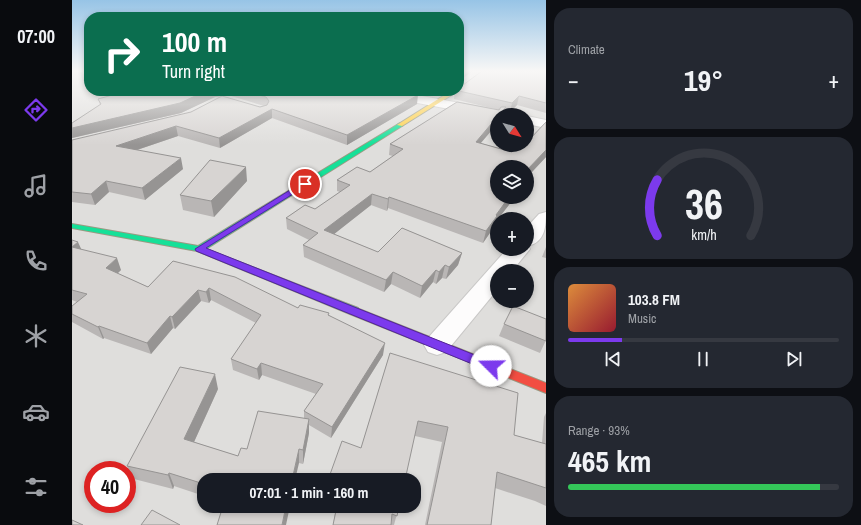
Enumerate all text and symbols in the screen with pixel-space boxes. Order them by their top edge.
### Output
text: 100 m [162,23,227,61]
text: 07:00 [17,24,55,49]
icon: right [96,28,148,80]
text: Climate [568,41,605,58]
text: Turn right [162,59,225,84]
text: 19° [684,60,723,100]
text: − [568,65,579,95]
text: + [828,65,839,95]
icon: directions [22,96,50,124]
north arrow [490,108,534,152]
map controls [490,108,534,308]
button: layers [490,160,534,204]
pin [288,167,322,201]
icon: music [22,172,50,200]
icon: arrive [294,173,316,195]
text: 36 [685,176,722,232]
button: + [490,212,534,256]
text: km/h [691,224,716,243]
icon: phone [22,247,50,275]
button: − [490,264,534,308]
text: 103.8 FM [628,289,680,310]
text: Music [628,310,656,327]
icon: climate [22,322,50,350]
position arrow [470,345,512,387]
icon: previous [602,348,624,370]
icon: pause [692,348,714,370]
icon: next [783,348,805,370]
icon: car [22,398,50,426]
text: Range · 93% [568,422,630,439]
text: 465 km [568,441,651,481]
speed limit sign: 40 [84,461,136,513]
icon: filters [22,473,50,501]
text: 07:01 · 1 min · 160 m [250,482,368,503]

